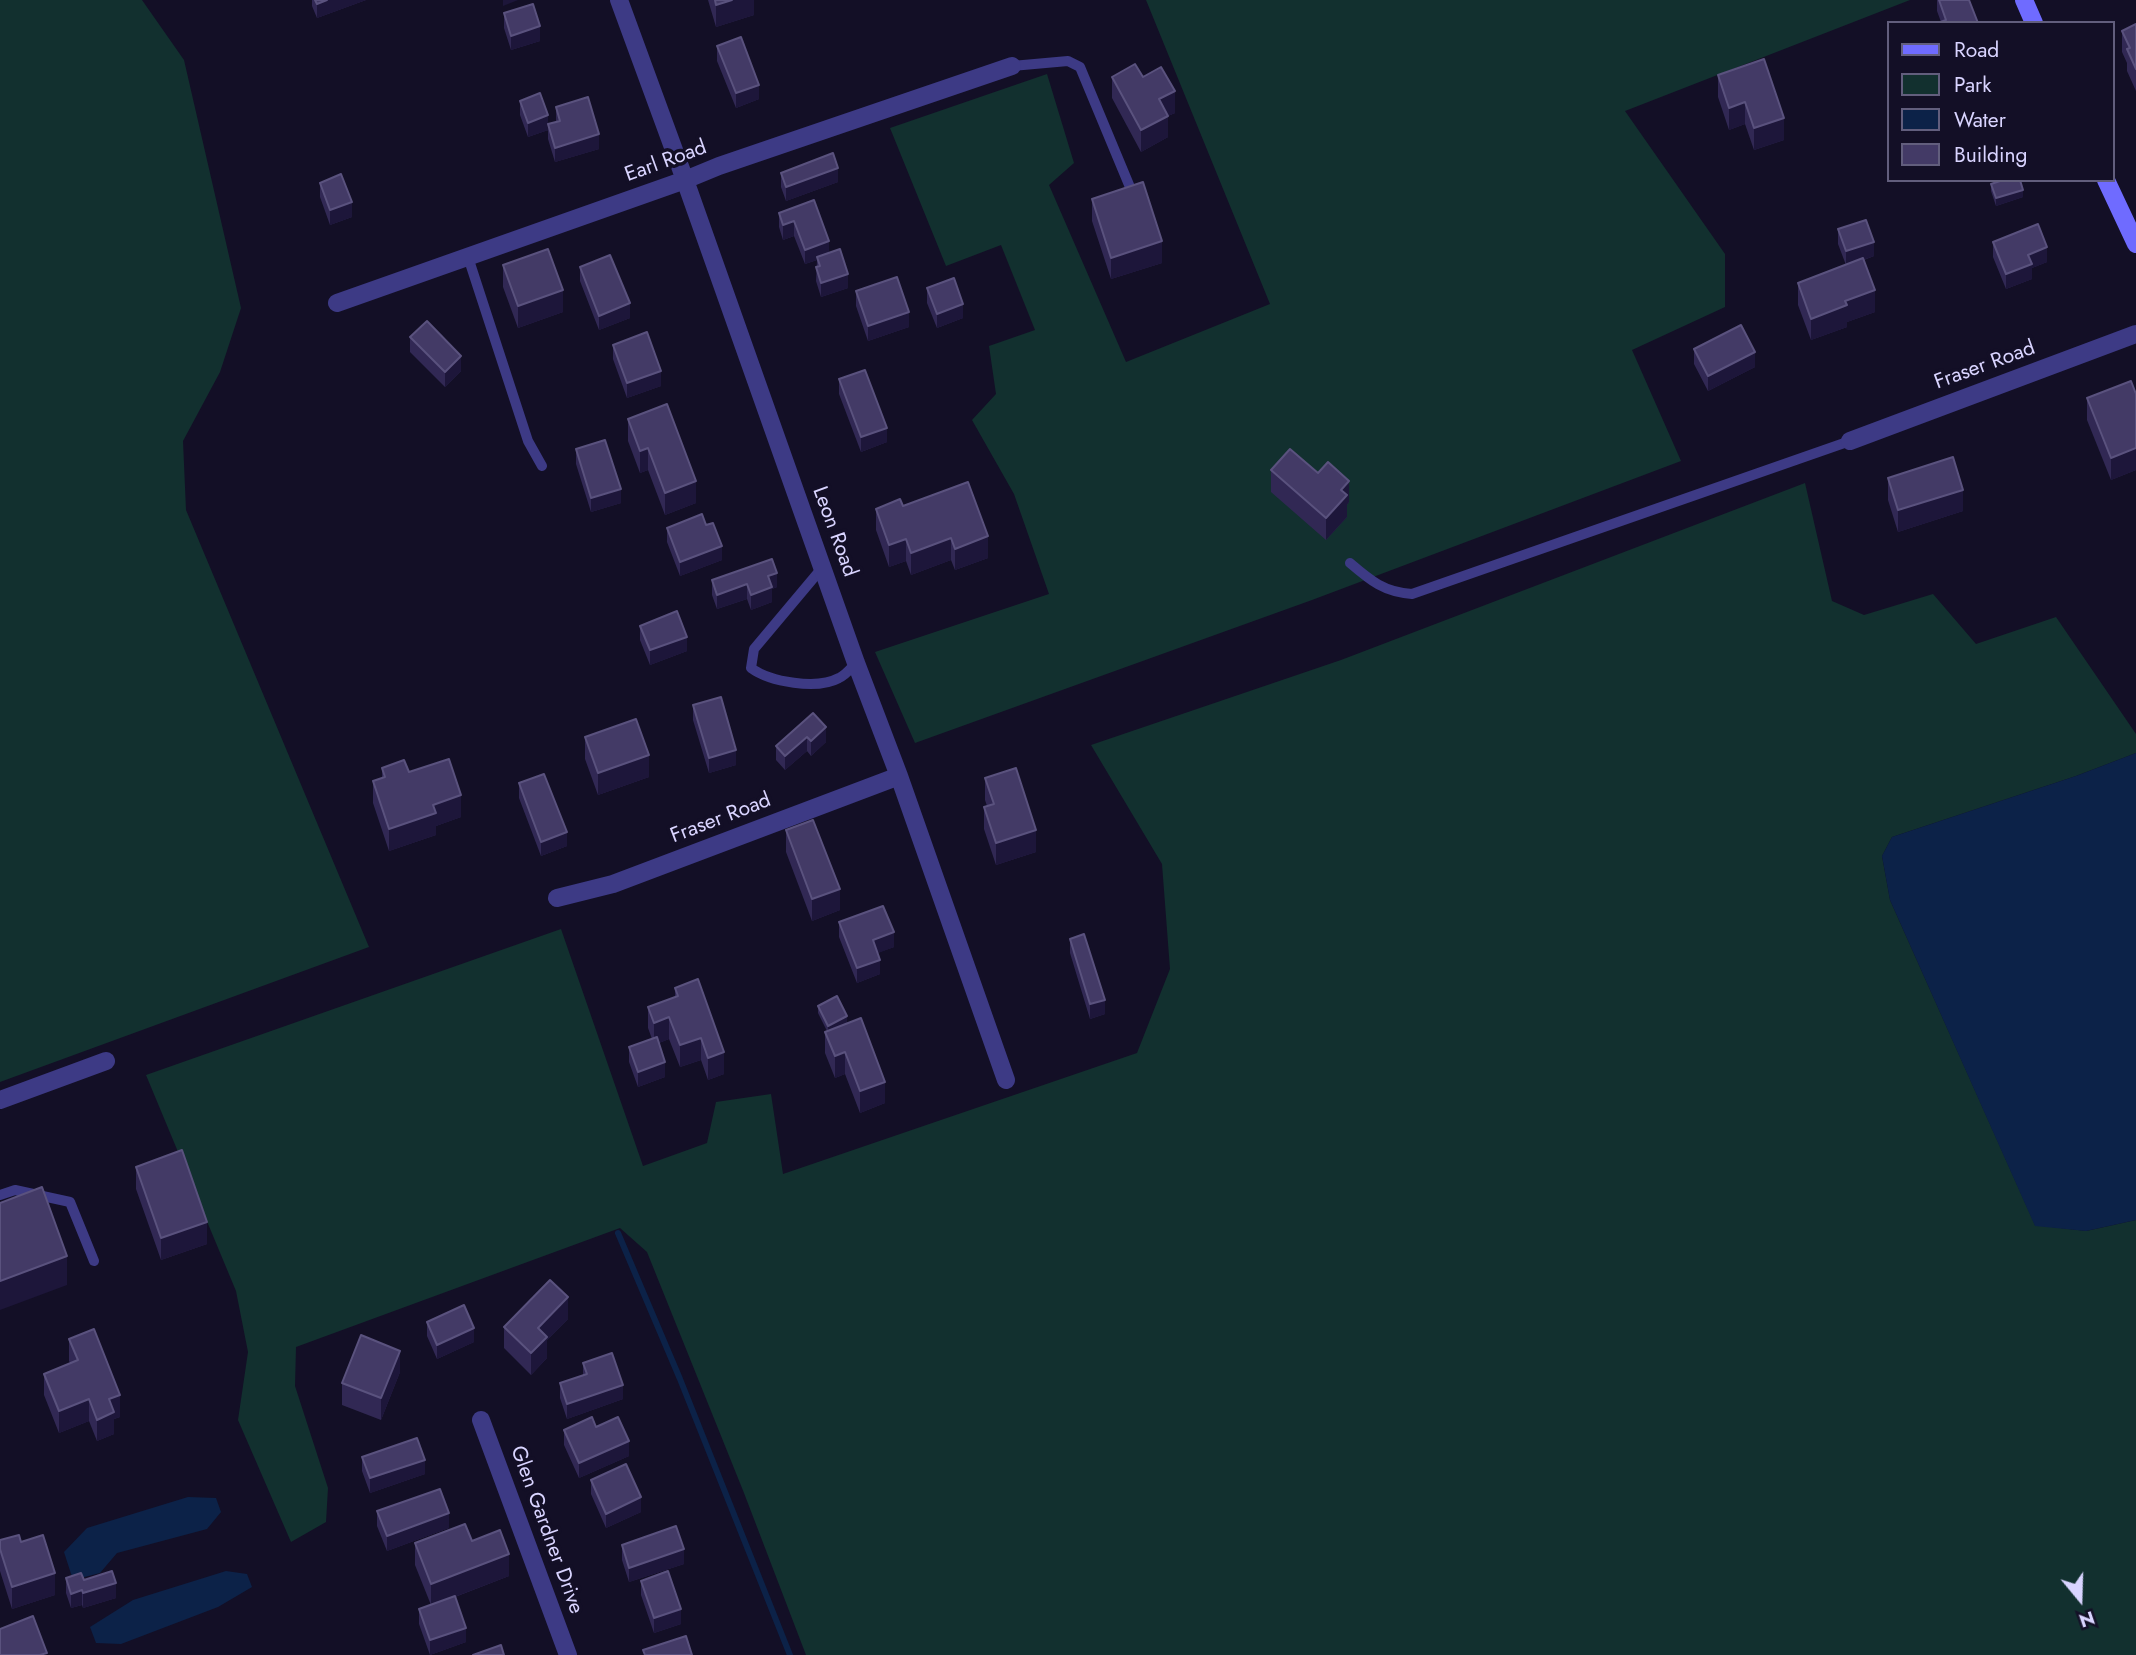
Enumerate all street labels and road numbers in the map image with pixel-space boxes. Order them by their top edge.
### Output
street label: Earl Road [622,136,710,188]
street label: Fraser Road [1931,336,2039,396]
street label: Leon Road [806,483,862,581]
street label: Fraser Road [667,788,775,850]
street label: Glen Gardner Drive [504,1443,588,1617]

